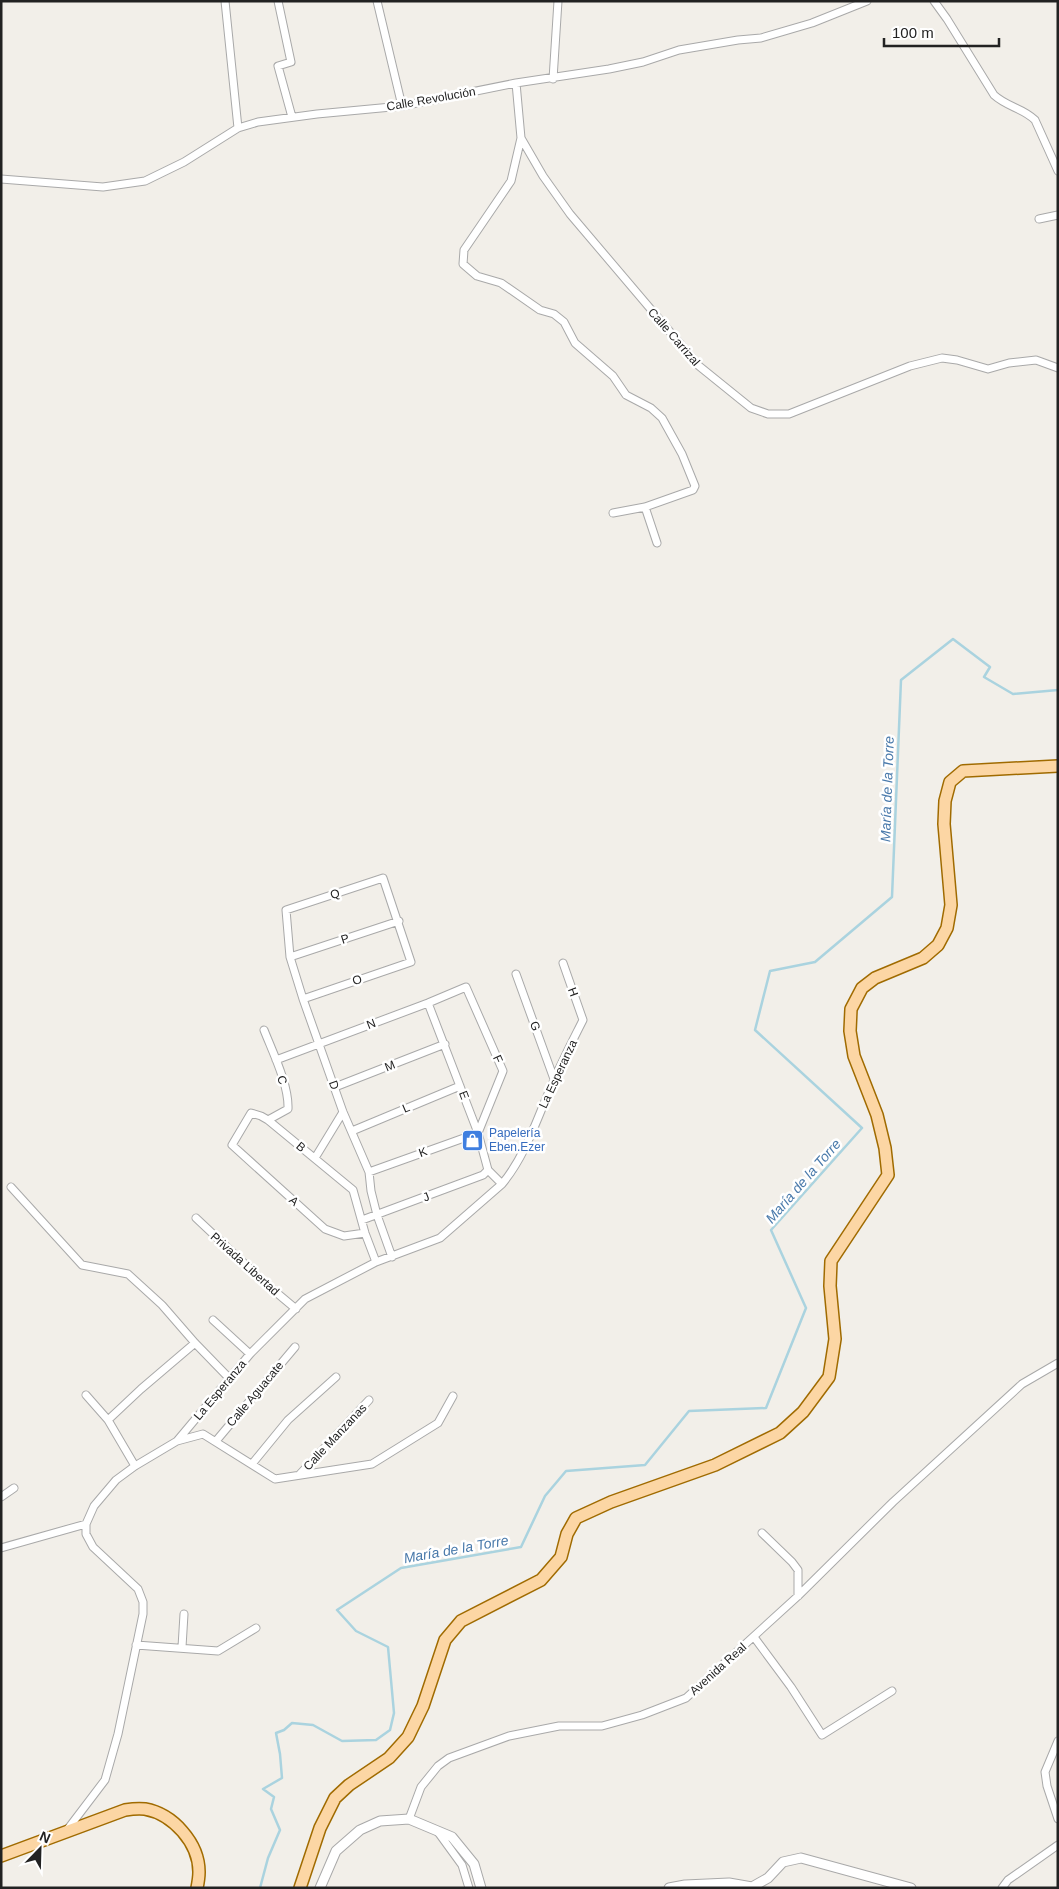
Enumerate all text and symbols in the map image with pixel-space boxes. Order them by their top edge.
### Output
scale bar [884,15,999,47]
text: 100 m [892,24,934,41]
street label: Calle Revolución [385,84,477,114]
street label: Calle Carrizal [645,305,703,369]
water label: María de la Torre [877,735,897,842]
street label: Q [328,886,342,902]
street label: P [339,931,351,947]
street label: O [350,972,364,988]
street label: H [565,986,581,998]
street label: N [364,1016,378,1032]
street label: G [527,1019,543,1033]
street label: La Esperanza [536,1037,580,1111]
street label: F [490,1053,506,1065]
street label: M [383,1058,397,1074]
street label: C [274,1074,290,1087]
street label: D [326,1079,342,1092]
street label: E [456,1089,472,1101]
street label: L [400,1100,412,1116]
place label: Papelería Eben.Ezer [489,1126,545,1154]
shop icon: Papelería Eben.Ezer [461,1128,485,1152]
water label: María de la Torre [762,1136,844,1226]
street label: B [293,1139,309,1155]
street label: K [417,1144,429,1160]
street label: J [421,1189,431,1205]
street label: A [286,1193,302,1209]
street label: Privada Libertad [208,1230,282,1298]
street label: La Esperanza [191,1357,249,1423]
street label: Calle Aguacate [224,1358,287,1429]
street label: Calle Manzanas [301,1401,369,1473]
water label: María de la Torre [402,1532,510,1566]
street label: Avenida Real [687,1640,749,1698]
north arrow [15,1824,65,1874]
text: N [37,1828,53,1846]

